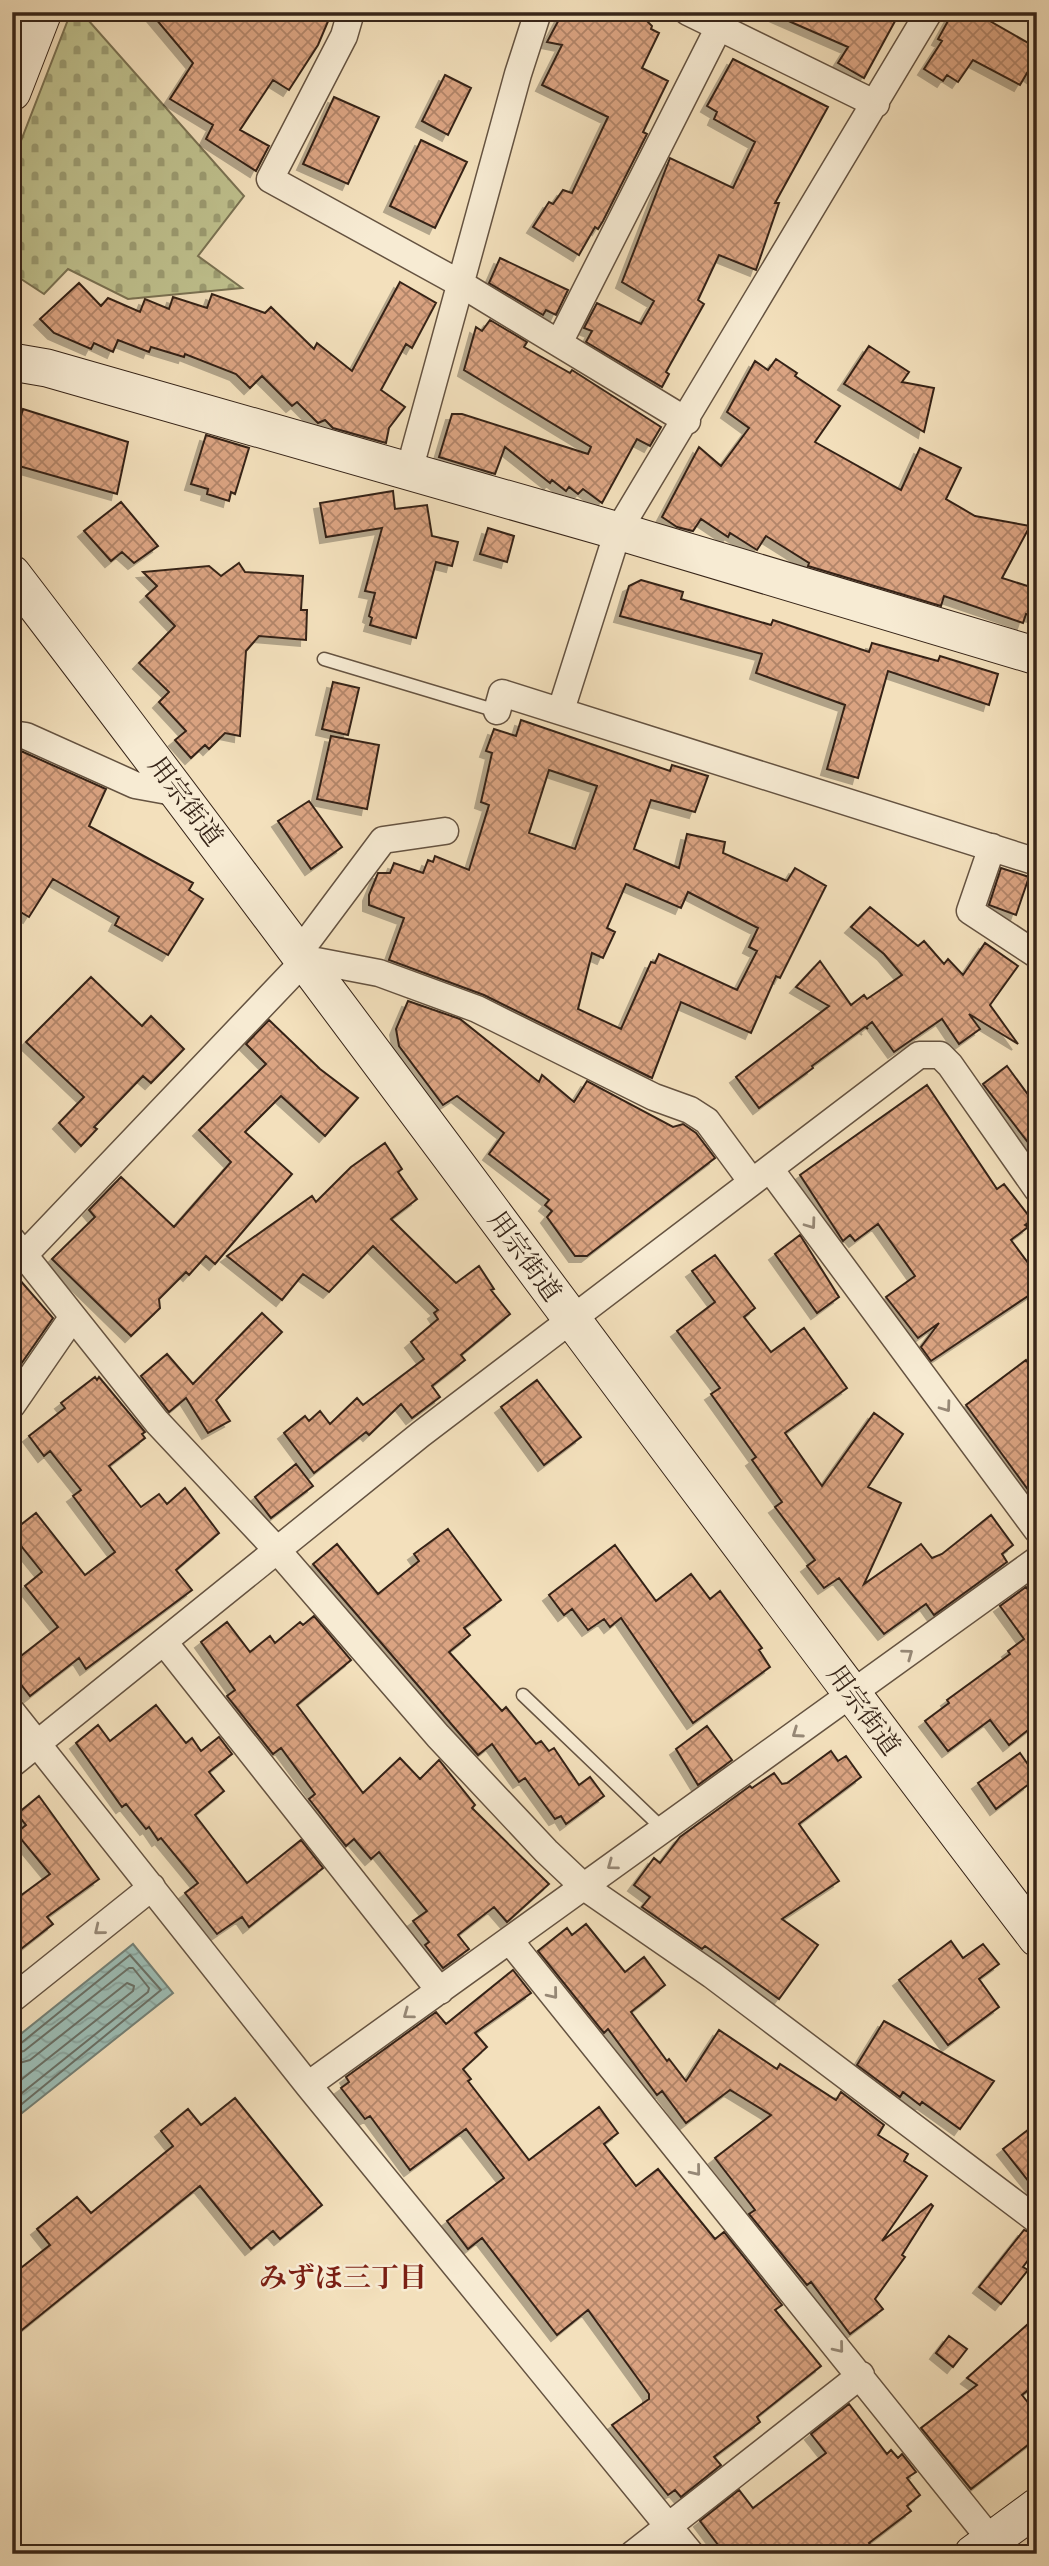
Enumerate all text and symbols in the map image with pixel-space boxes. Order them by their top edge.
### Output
street label: 用宗街道 [141,749,231,853]
street label: 用宗街道 [481,1204,569,1308]
one-way arrow [803,1216,815,1229]
one-way arrow [938,1399,950,1412]
one-way arrow [900,1649,913,1662]
street label: 用宗街道 [820,1658,908,1762]
one-way arrow [792,1725,805,1737]
one-way arrow [607,1857,619,1870]
one-way arrow [94,1921,106,1934]
one-way arrow [544,1987,557,1999]
one-way arrow [403,2006,416,2018]
one-way arrow [687,2164,700,2176]
district label: みずほ三丁目 [259,2259,427,2295]
one-way arrow [831,2339,843,2352]

